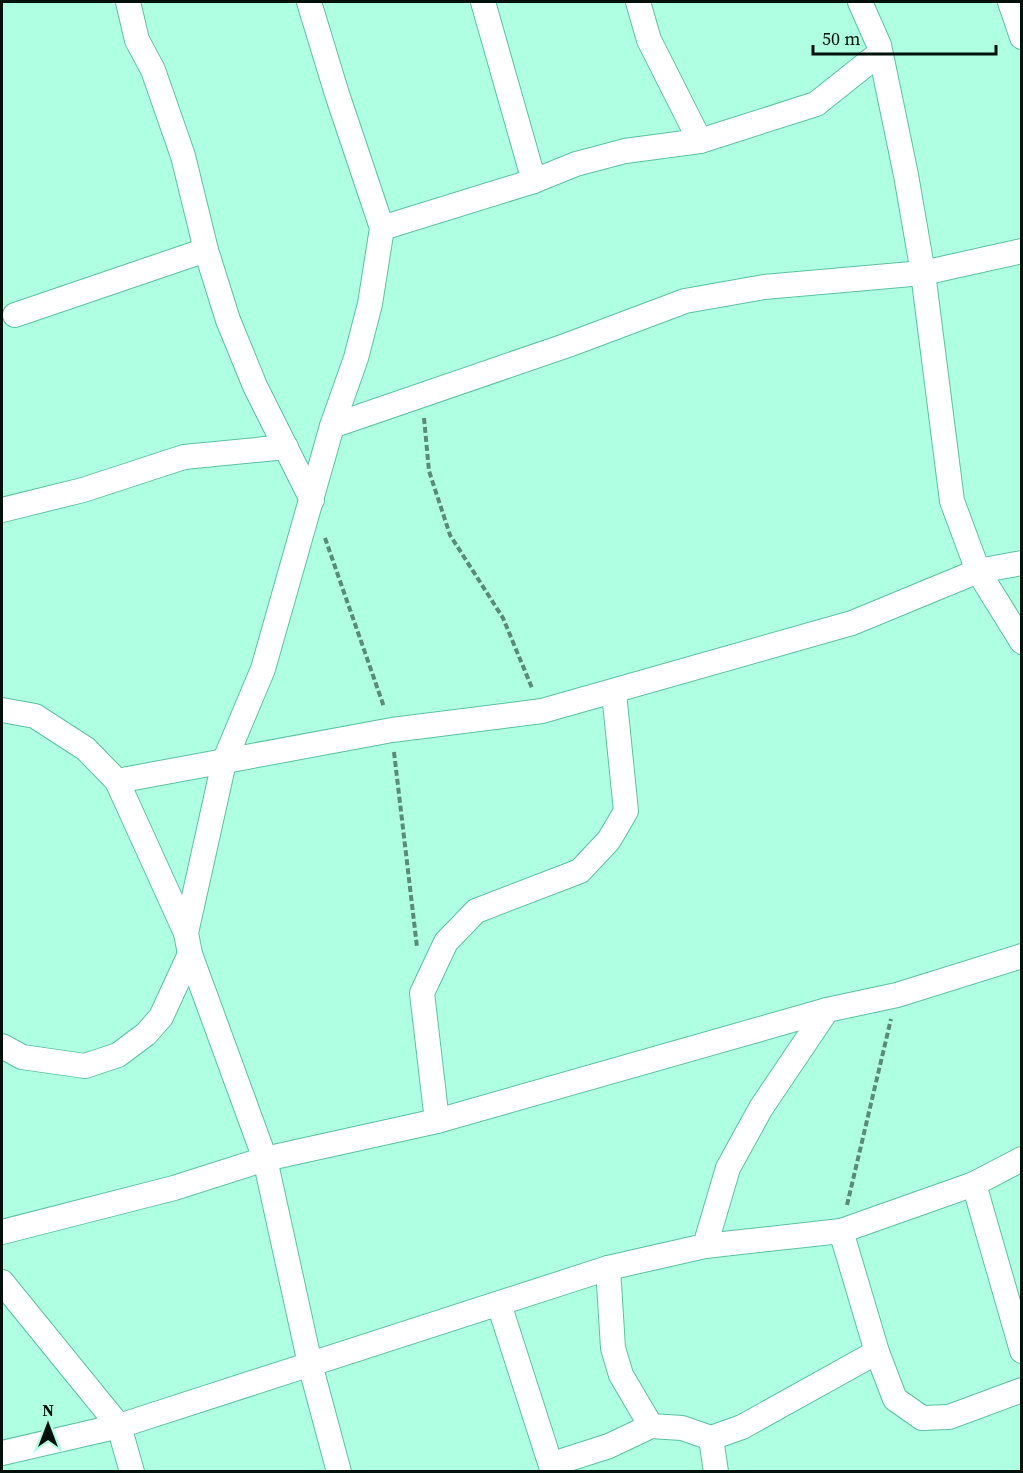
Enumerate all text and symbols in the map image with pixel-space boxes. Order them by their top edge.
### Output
scale bar [813,18,996,56]
text: 50 m [822,26,860,51]
north arrow [18,1395,78,1455]
text: N [42,1399,54,1421]

